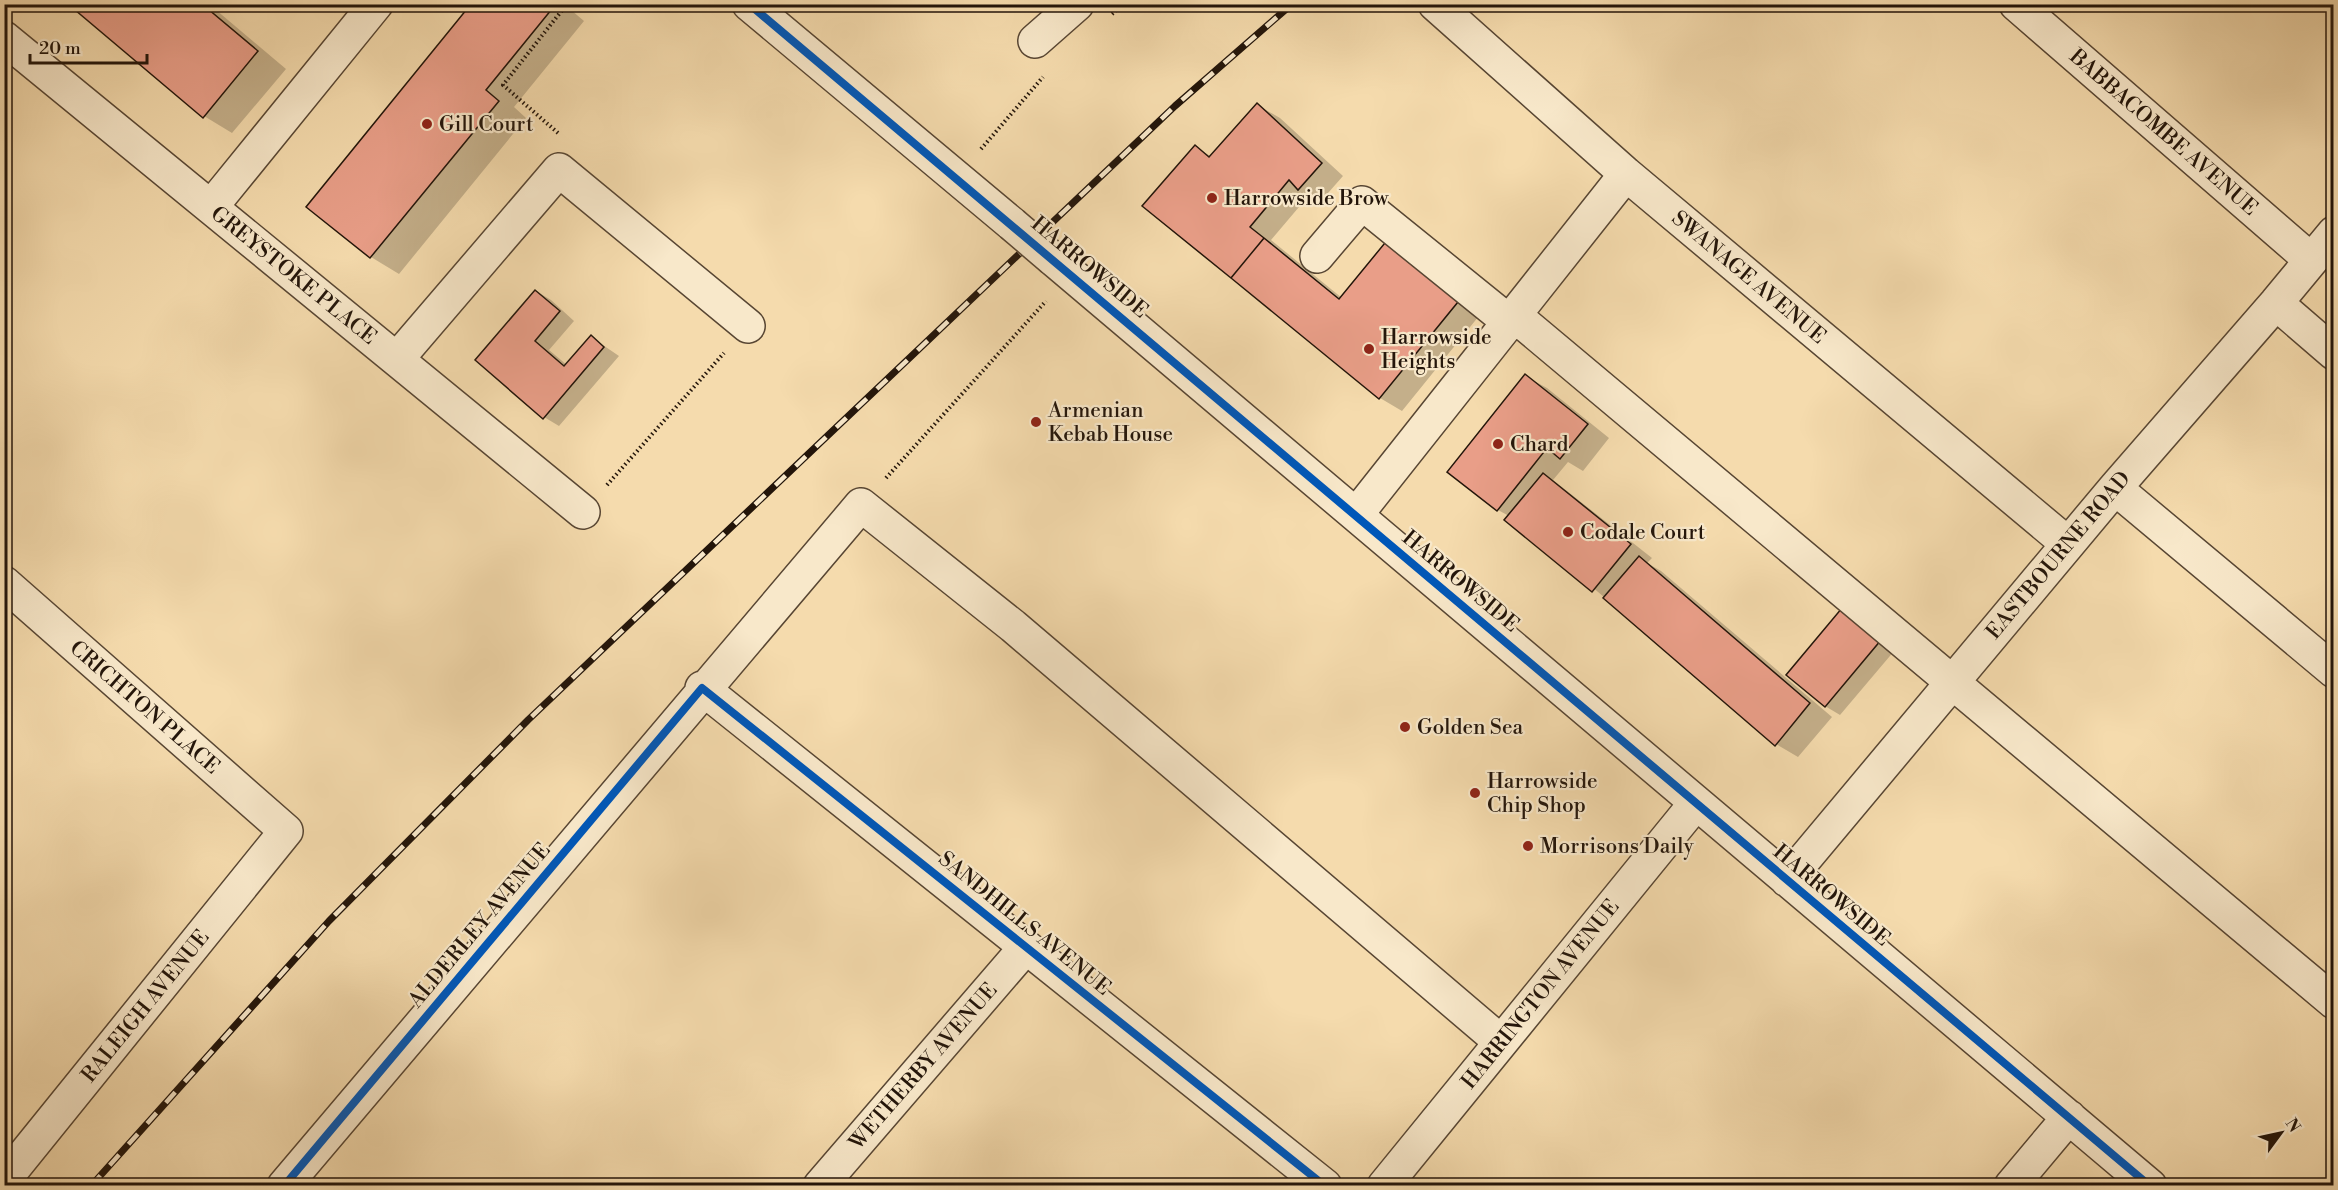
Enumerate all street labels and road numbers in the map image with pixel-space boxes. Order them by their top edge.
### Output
street label: BABBACOMBE AVENUE [2063,43,2263,222]
street label: GREYSTOKE PLACE [205,201,382,351]
street label: SWANAGE AVENUE [1666,206,1831,350]
street label: HARROWSIDE [1026,211,1153,324]
street label: EASTBOURNE ROAD [1981,466,2137,645]
street label: HARROWSIDE [1397,525,1524,638]
street label: CRICHTON PLACE [64,635,225,780]
street label: ALDERLEY AVENUE [403,838,556,1014]
street label: HARROWSIDE [1768,839,1895,952]
street label: SANDHILLS AVENUE [933,846,1116,1001]
street label: HARRINGTON AVENUE [1456,895,1625,1095]
street label: RALEIGH AVENUE [76,925,215,1088]
street label: WETHERBY AVENUE [843,978,1003,1156]

